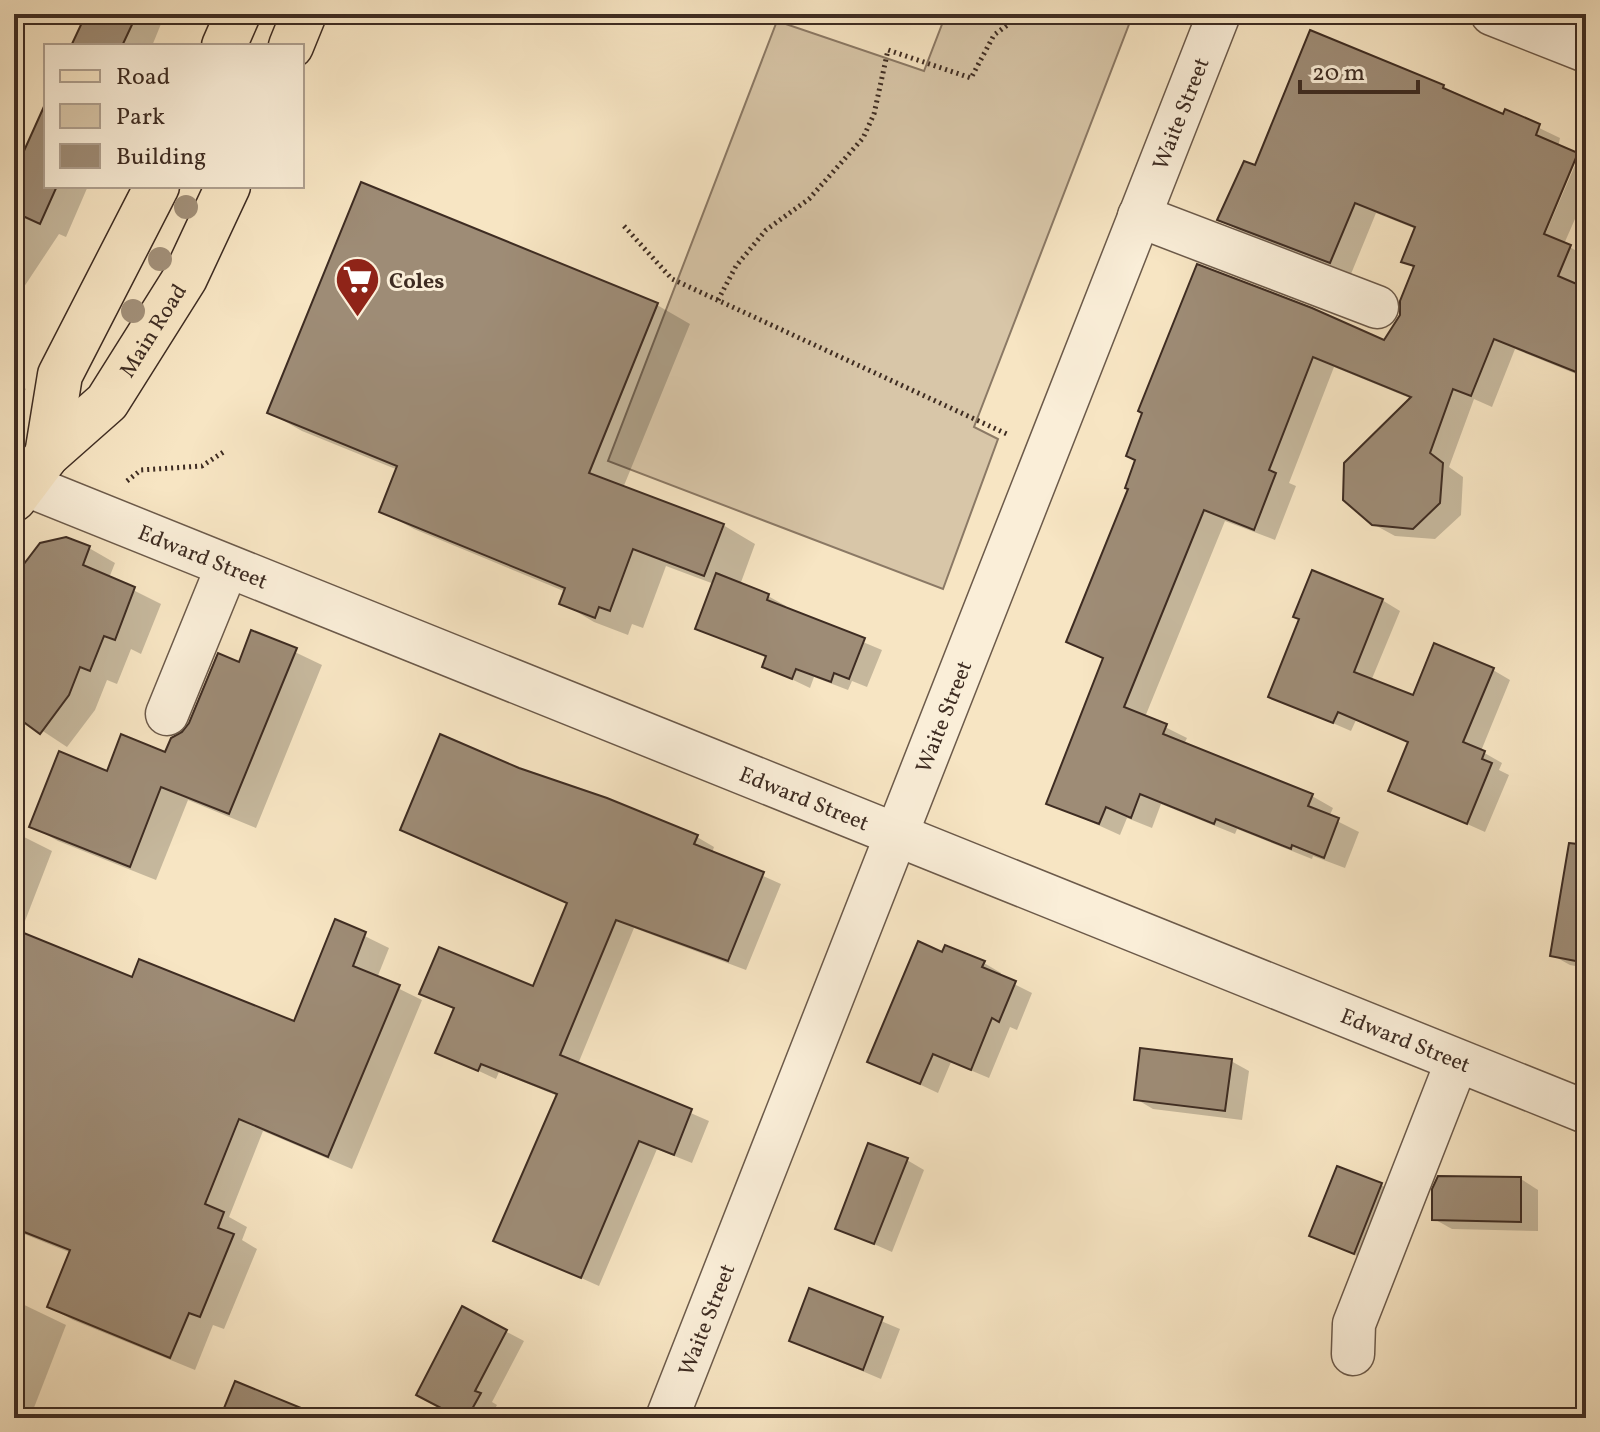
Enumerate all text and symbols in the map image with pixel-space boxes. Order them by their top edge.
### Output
legend [44,44,304,188]
scale bar [1300,44,1418,94]
street label: Waite Street [1146,53,1218,175]
text: 20 m [1312,57,1365,91]
text: Road [116,61,170,95]
text: Park [116,101,165,135]
text: Building [116,141,206,175]
supermarket icon: Coles [334,256,382,319]
place label: Coles [389,267,445,298]
street label: Main Road [113,279,196,384]
street label: Edward Street [133,518,272,599]
street label: Waite Street [909,656,981,778]
street label: Edward Street [734,760,873,840]
street label: Edward Street [1335,1002,1475,1082]
street label: Waite Street [672,1259,744,1381]

